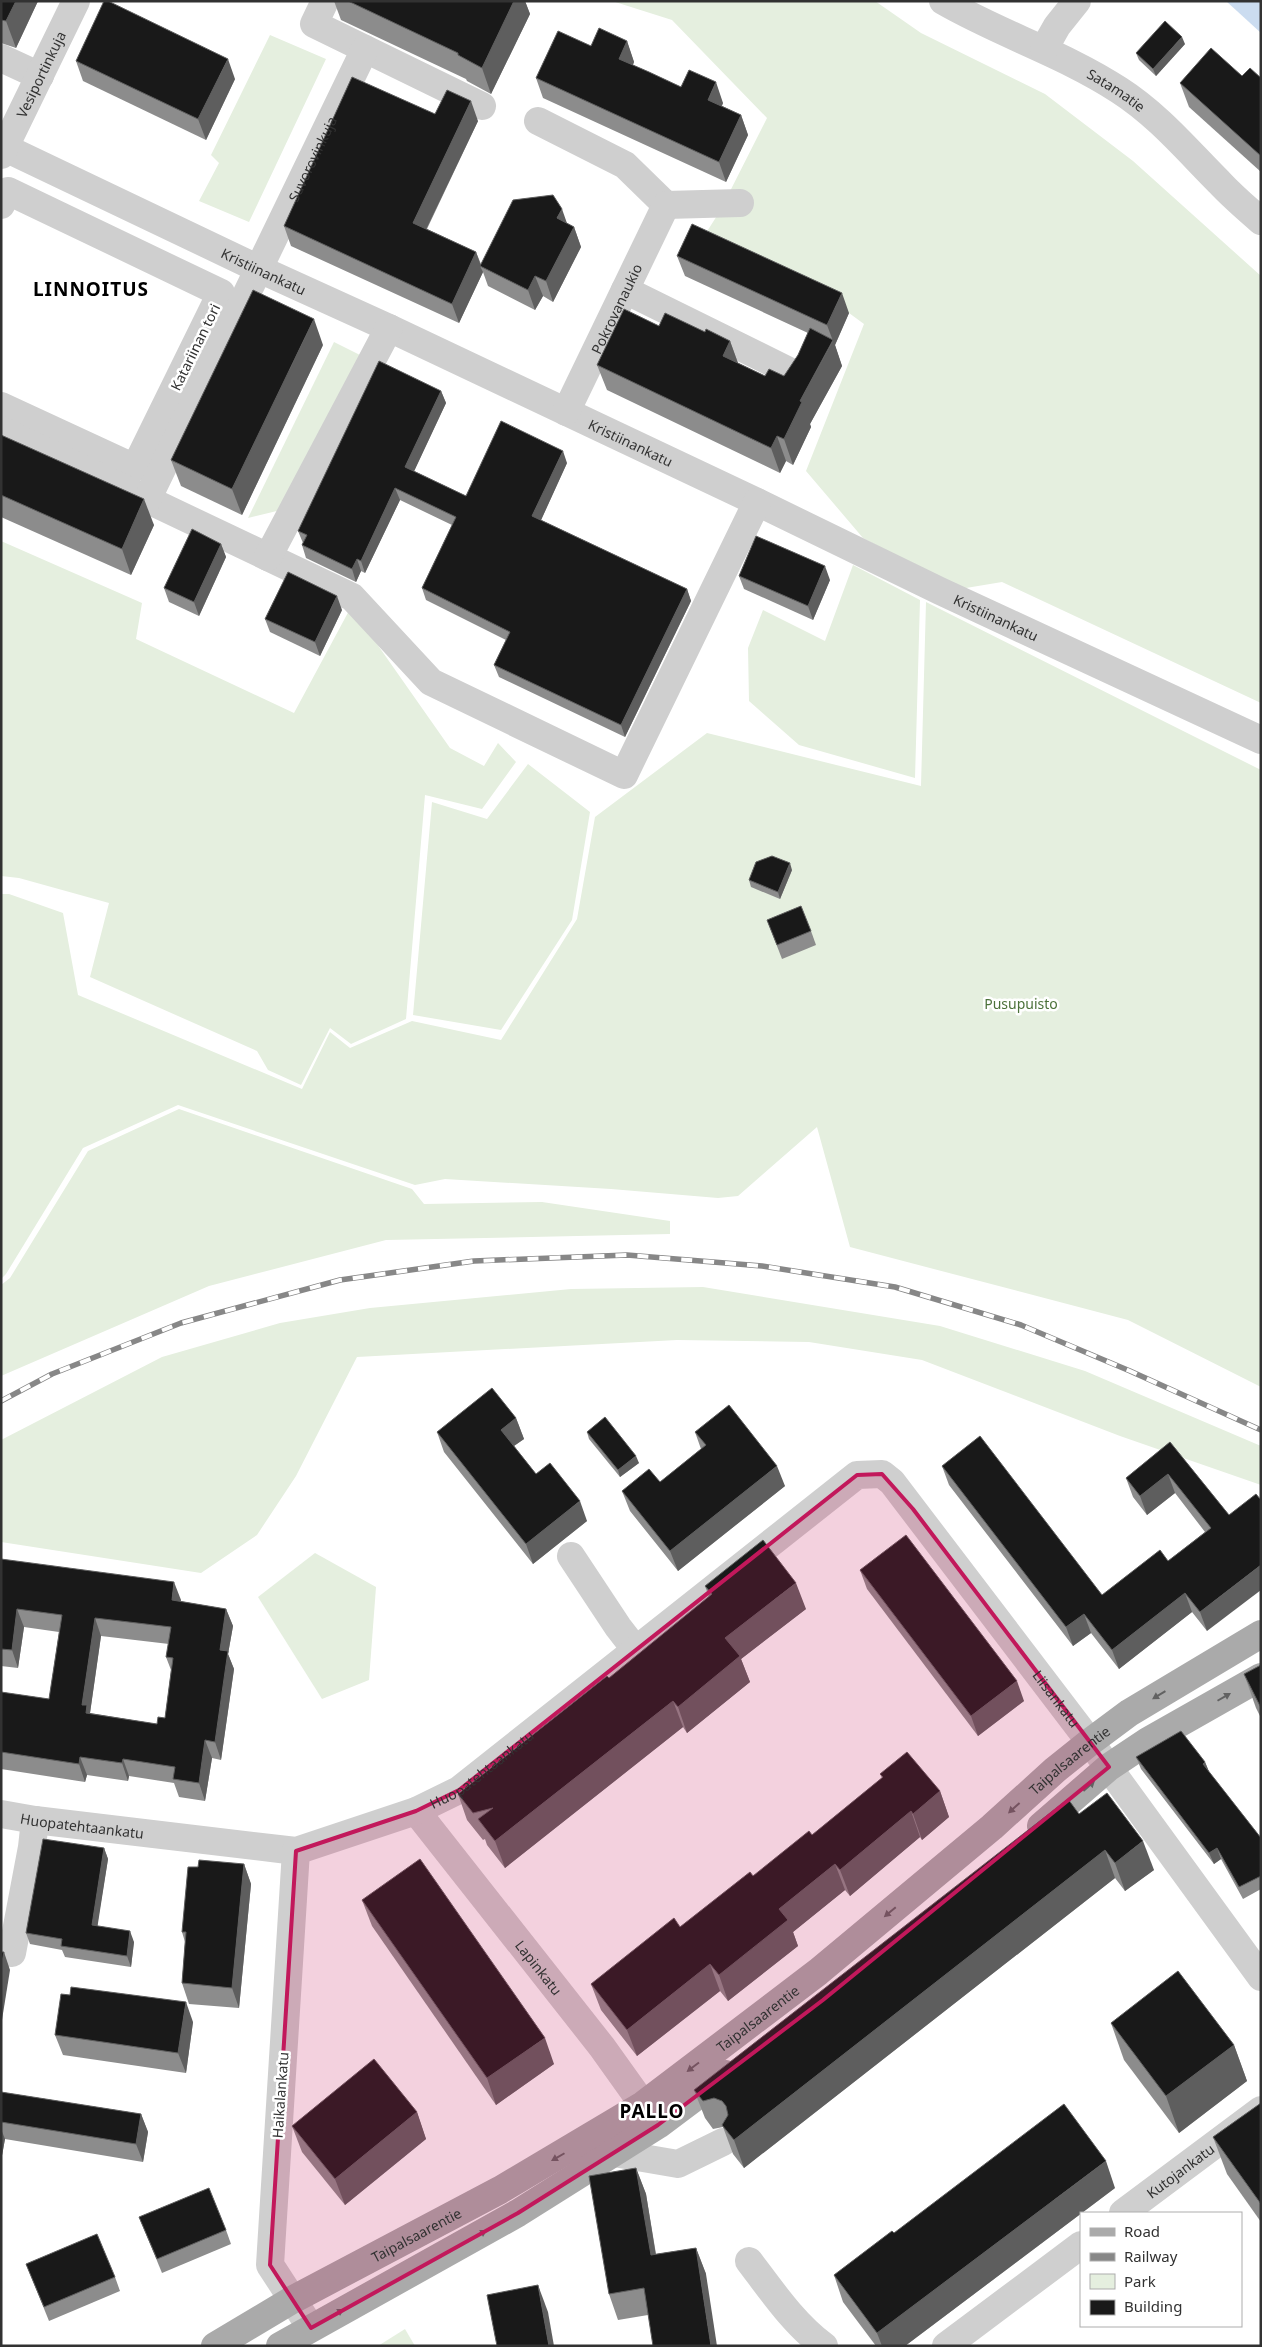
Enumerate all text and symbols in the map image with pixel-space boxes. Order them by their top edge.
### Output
street label: Vesiportinkuja [11,28,70,121]
street label: Satamatie [1084,64,1150,116]
street label: Suvorovinkuja [283,113,341,205]
street label: Kristiinankatu [218,243,309,299]
street label: Pokrovanaukio [586,260,646,357]
district label: LINNOITUS [33,276,149,302]
street label: Katariinan tori [166,301,224,393]
street label: Kristiinankatu [585,414,676,470]
street label: Kristiinankatu [951,589,1042,645]
park label: Pusupuisto [984,994,1058,1013]
street label: Liisankatu [1029,1666,1085,1731]
one-way arrow [1153,1690,1166,1699]
one-way arrow [1217,1693,1231,1701]
street label: Taipalsaarentie [1025,1721,1114,1799]
street label: Huopatehtaankatu [426,1725,537,1812]
one-way arrow [1082,1780,1094,1792]
one-way arrow [1008,1802,1020,1814]
street label: Huopatehtaankatu [19,1808,145,1842]
one-way arrow [883,1907,896,1918]
street label: Lapinkatu [512,1936,567,1999]
street label: Taipalsaarentie [712,1980,803,2056]
street label: Haikalankatu [268,2051,292,2139]
one-way arrow [686,2062,700,2072]
district label: PALLO [620,2098,684,2124]
street label: Kutojankatu [1142,2139,1218,2202]
one-way arrow [551,2153,566,2161]
street label: Taipalsaarentie [368,2203,464,2266]
legend [1080,2212,1242,2327]
text: Road [1124,2221,1160,2241]
one-way arrow [472,2230,487,2238]
text: Railway [1124,2246,1178,2266]
text: Park [1124,2271,1156,2291]
text: Building [1124,2296,1182,2316]
one-way arrow [330,2309,345,2317]

